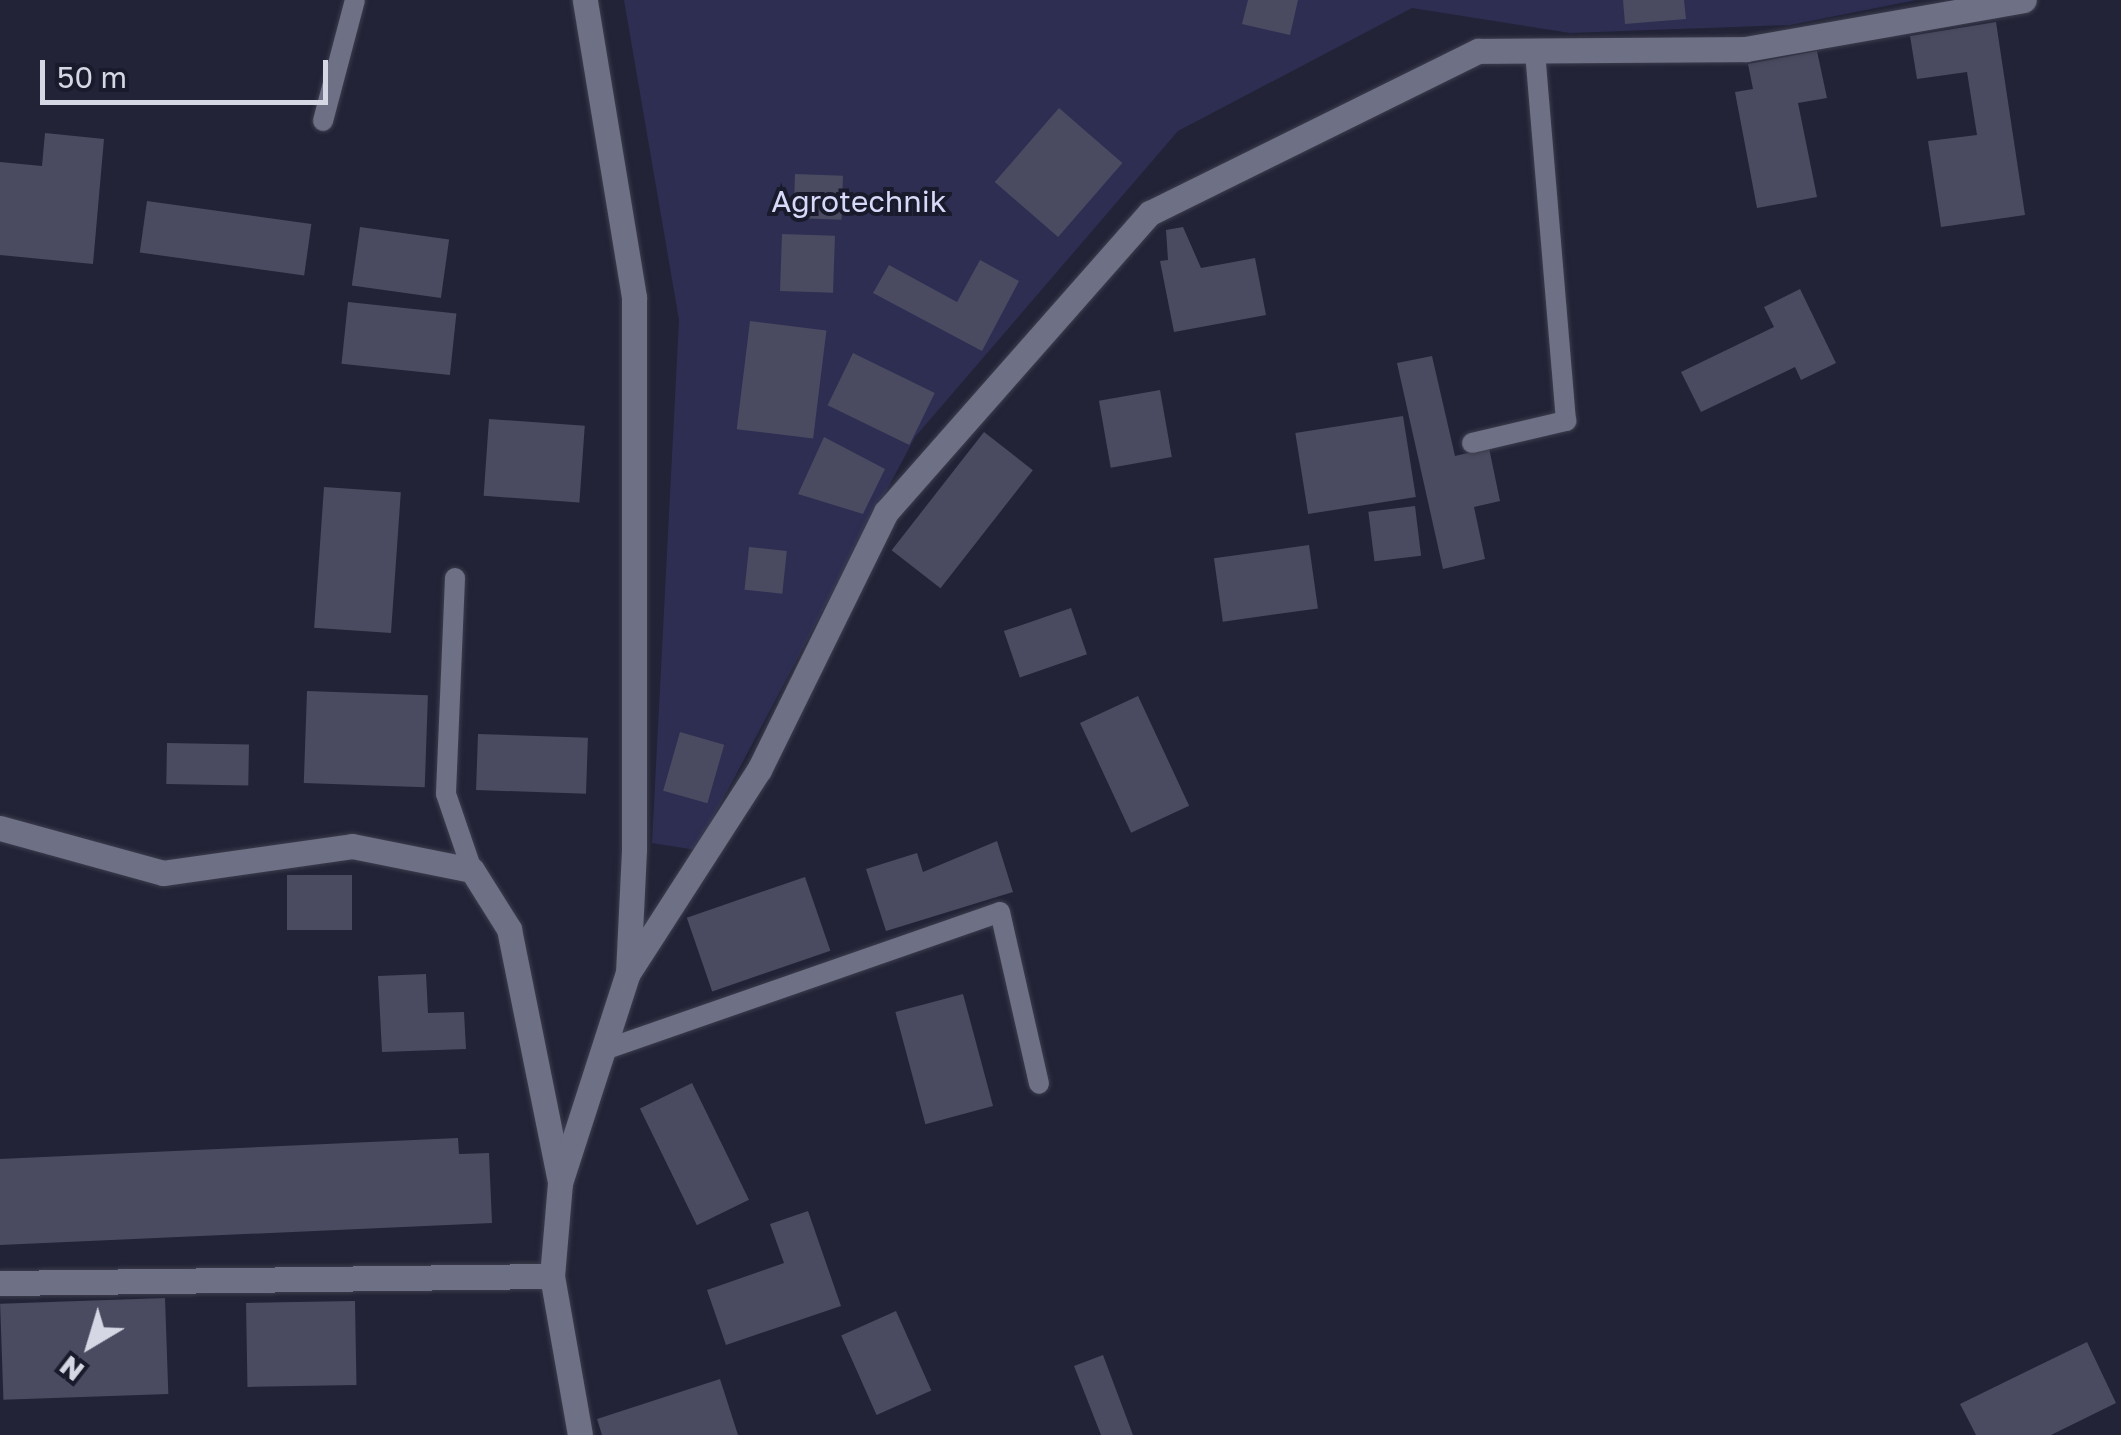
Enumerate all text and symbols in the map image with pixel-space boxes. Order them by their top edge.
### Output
scale bar [45,40,332,102]
text: 50 m [57,59,127,95]
park label: Agrotechnik [771,183,947,219]
north arrow [40,1295,140,1395]
text: N [53,1349,90,1389]

